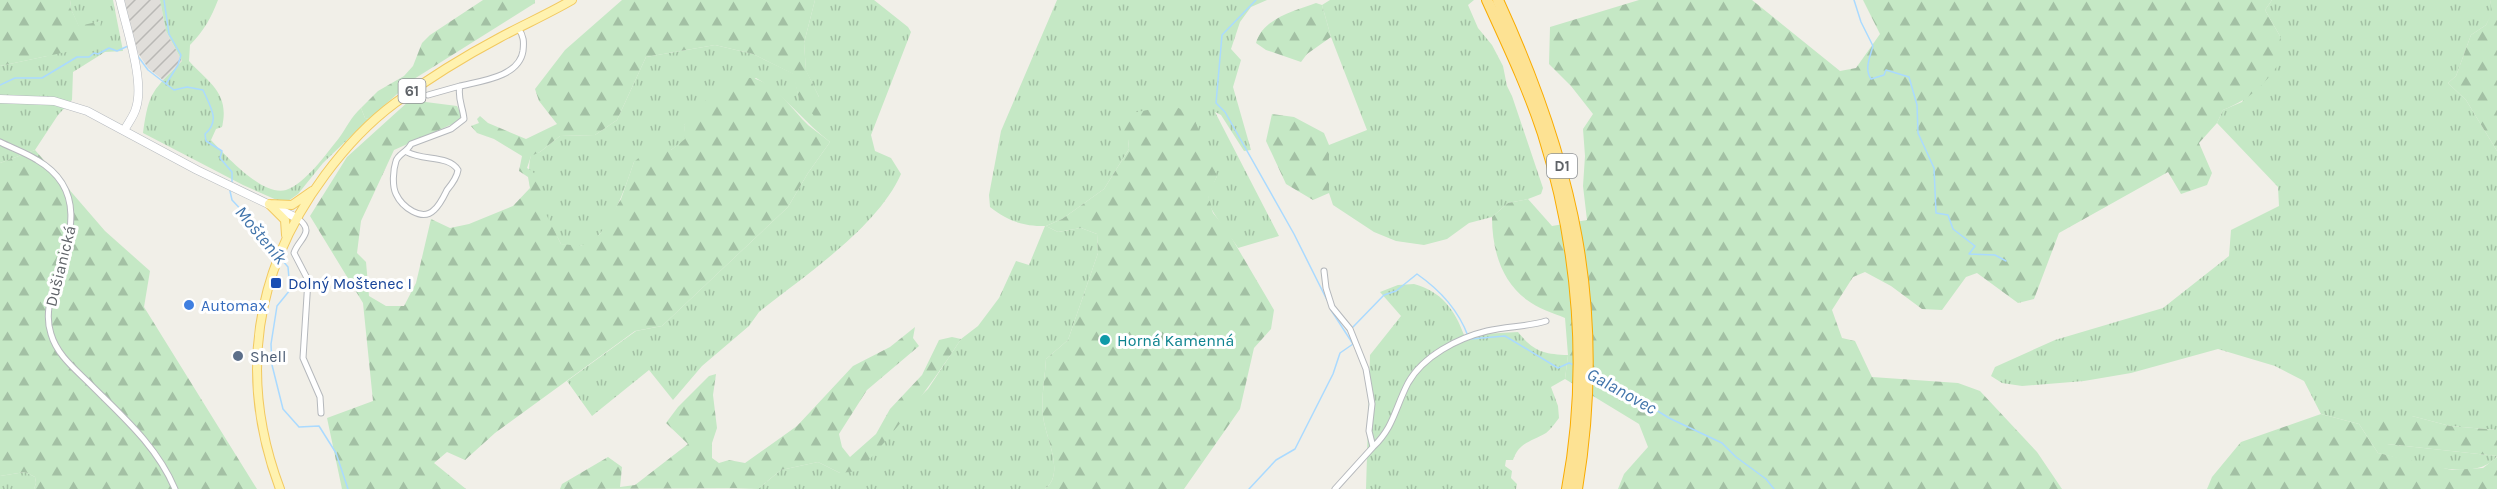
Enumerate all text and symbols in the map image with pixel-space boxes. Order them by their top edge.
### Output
road number: 61 [398,79,426,103]
road number: D1 [1547,154,1577,178]
water label: Mošteník [230,201,292,269]
street label: Dušianická [41,224,80,309]
place label: Dolný Moštenec I [288,274,412,293]
marker: Dolný Moštenec I [269,276,283,290]
place label: Automax [201,296,267,315]
marker: Automax [182,298,196,312]
place label: Horná Kamenná [1117,331,1234,350]
marker: Horná Kamenná [1098,333,1112,347]
place label: Shell [250,347,287,366]
marker: Shell [231,349,245,363]
water label: Galanovec [1583,363,1661,419]

